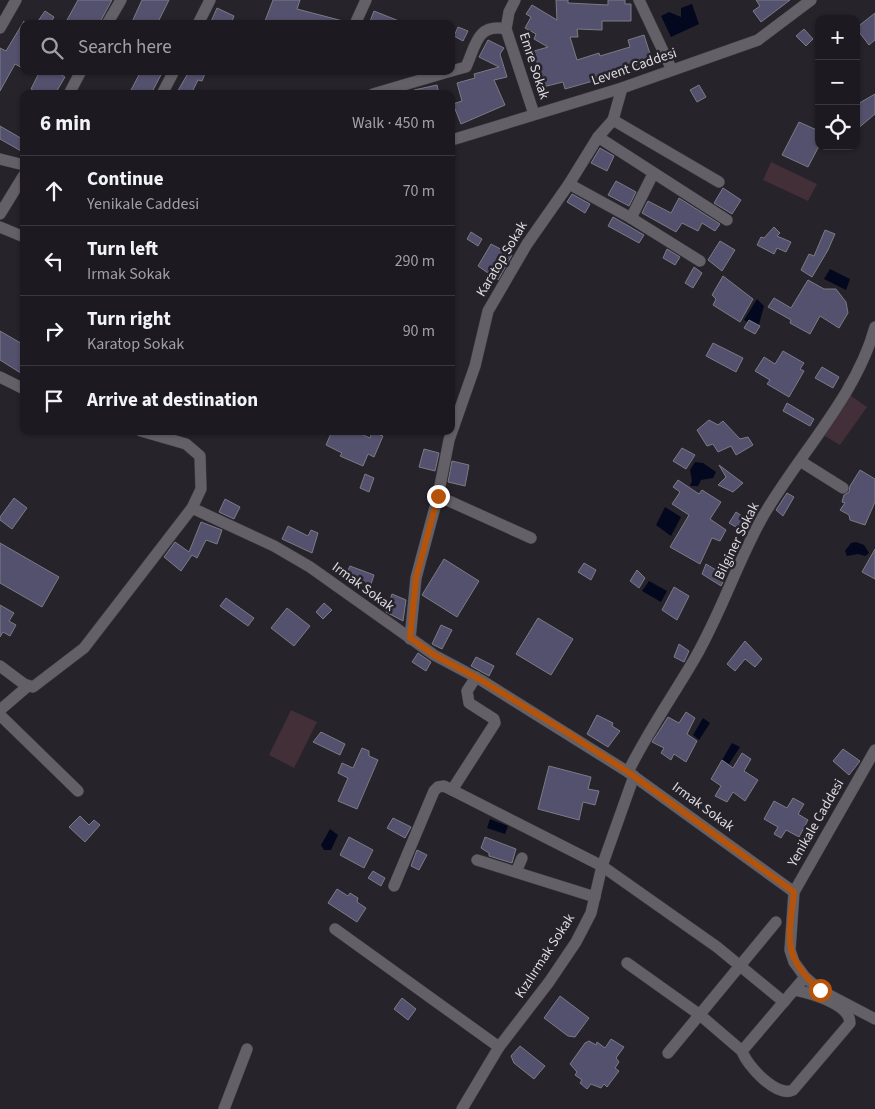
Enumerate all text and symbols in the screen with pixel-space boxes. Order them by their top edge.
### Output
map controls [815,15,860,150]
button: + [815,15,860,60]
search box [20,20,455,75]
street label: Emre Sokak [514,30,554,102]
icon: search [38,34,66,62]
text: Search here [78,34,172,61]
street label: Levent Caddesi [589,43,679,91]
button: − [815,60,860,105]
button: locate [815,105,860,150]
text: 6 min [40,108,91,138]
text: Walk · 450 m [352,112,435,134]
text: Continue [87,166,164,193]
icon: ahead [40,177,68,205]
text: 70 m [403,180,435,202]
text: Yenikale Caddesi [87,193,199,215]
street label: Karatop Sokak [472,217,533,301]
text: Turn left [87,236,158,263]
icon: left [40,247,68,275]
text: 290 m [395,250,435,272]
text: Irmak Sokak [87,263,170,285]
text: Turn right [87,306,171,333]
icon: right [40,317,68,345]
text: 90 m [403,320,435,342]
text: Karatop Sokak [87,333,184,355]
icon: arrive [40,387,68,415]
text: Arrive at destination [87,387,258,414]
route end [427,485,450,508]
street label: Bilginer Sokak [710,499,764,583]
street label: Irmak Sokak [328,558,398,617]
street label: Yenikale Caddesi [782,776,849,871]
street label: Irmak Sokak [668,778,738,837]
street label: Kızılırmak Sokak [510,910,580,1002]
route start [809,979,832,1002]

